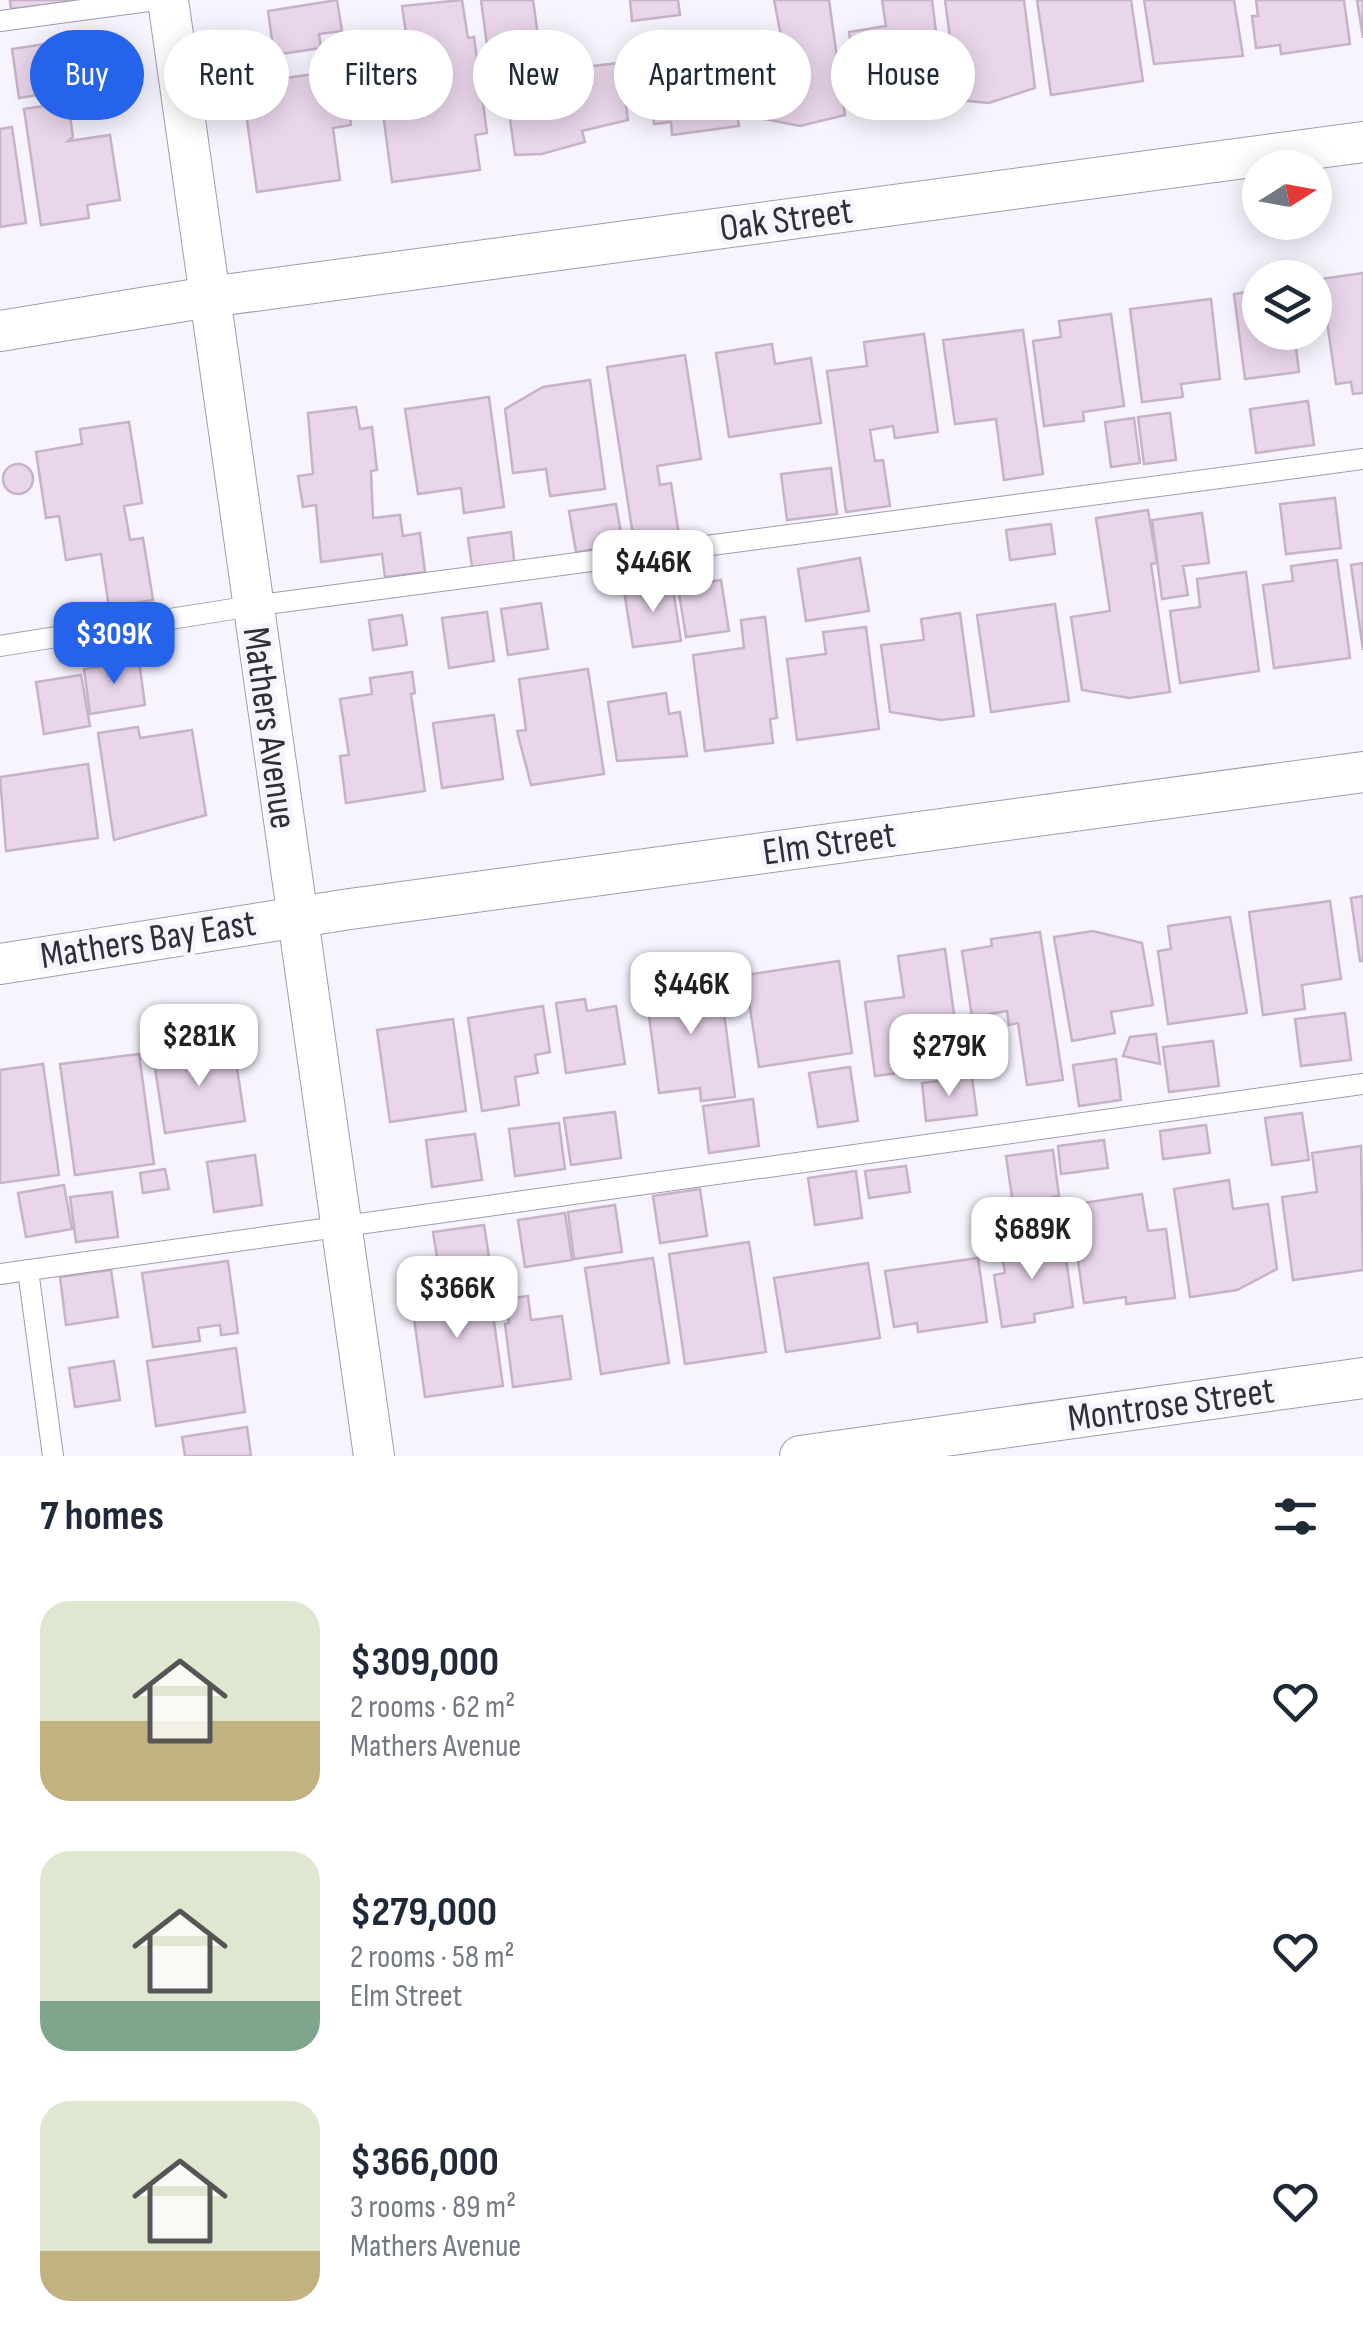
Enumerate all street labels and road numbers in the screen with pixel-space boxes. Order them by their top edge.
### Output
street label: Oak Street [717,188,855,252]
street label: Mathers Avenue [233,624,305,832]
street label: Elm Street [760,812,898,876]
street label: Mathers Bay East [37,901,259,979]
street label: Montrose Street [1065,1368,1277,1442]

